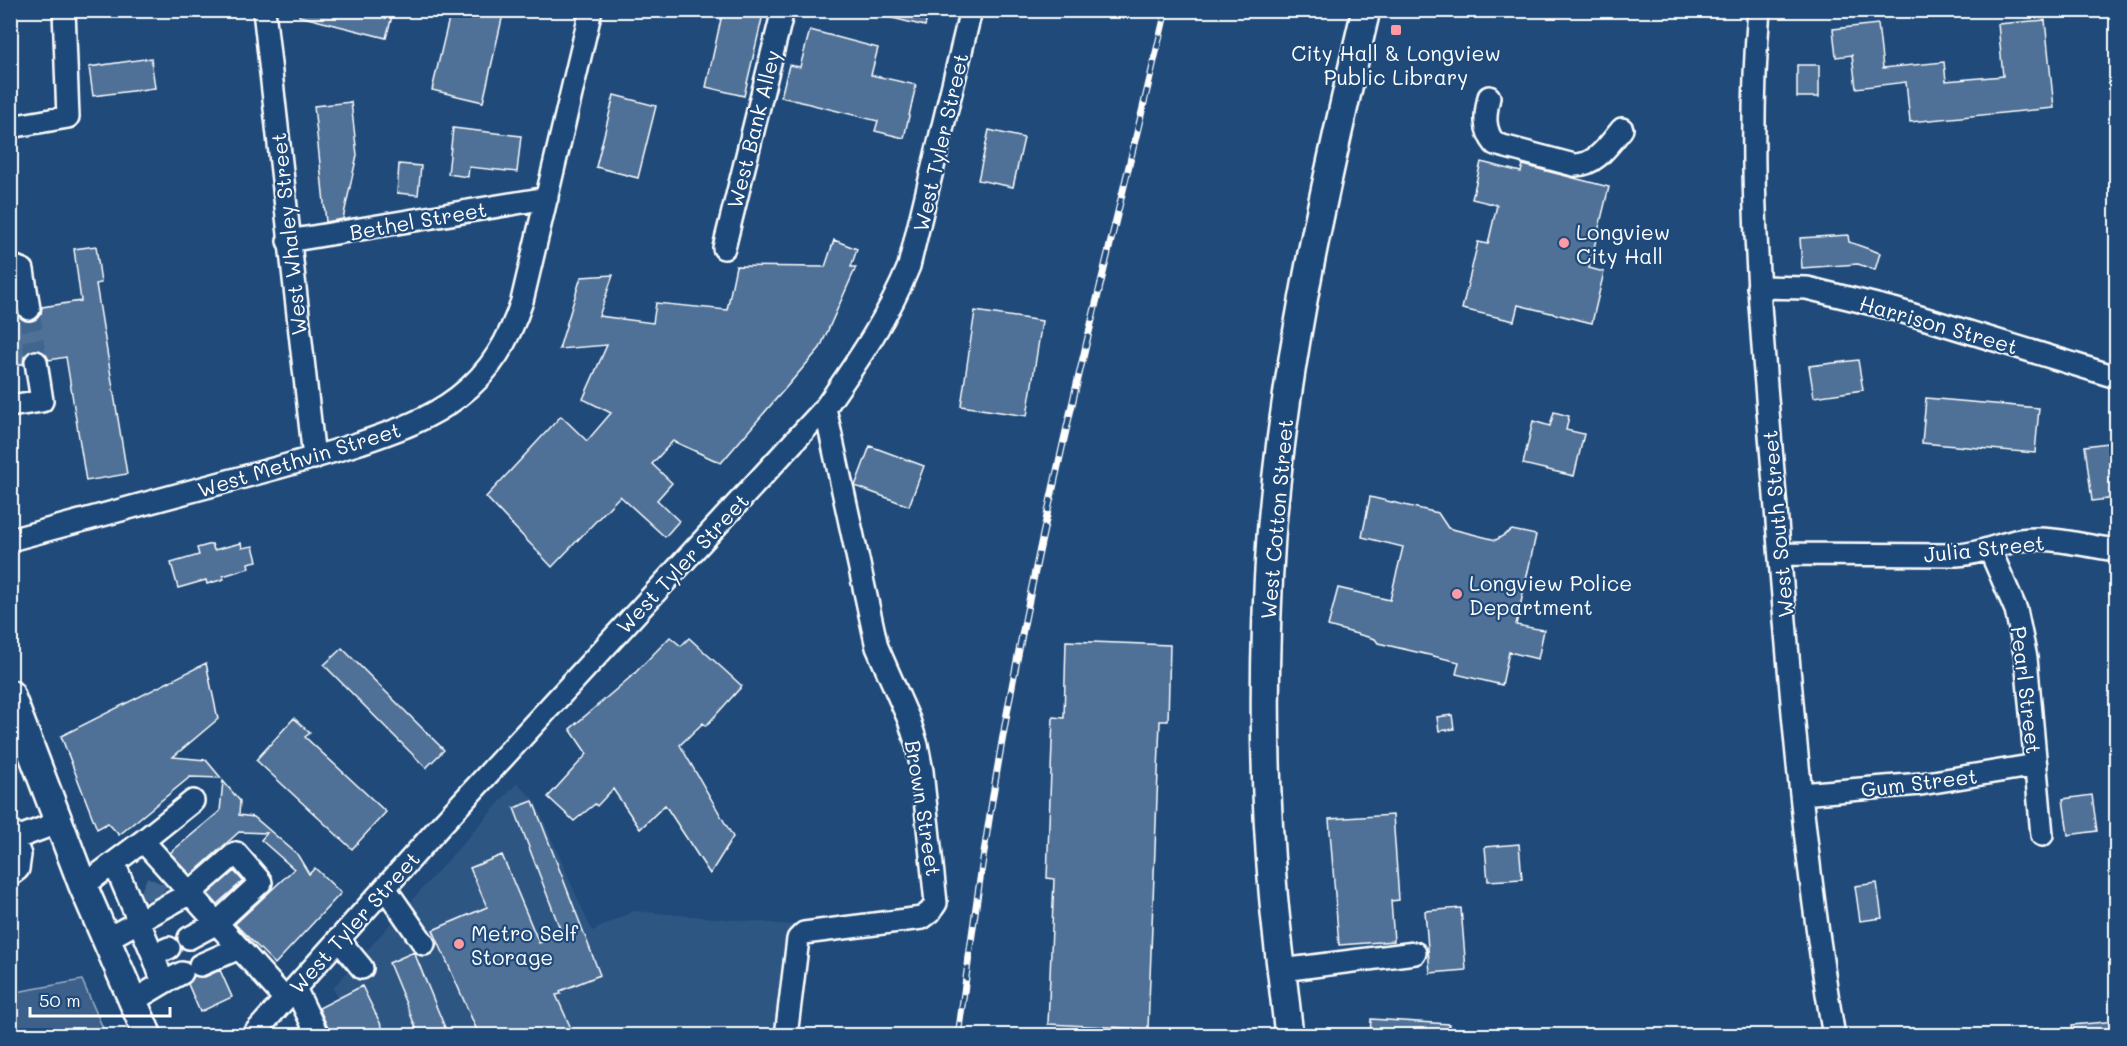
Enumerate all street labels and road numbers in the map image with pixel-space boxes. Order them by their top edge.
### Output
street label: West Bank Alley [720,47,786,211]
street label: West Tyler Street [906,50,974,234]
street label: West Whaley Street [264,131,312,337]
street label: Bethel Street [347,195,489,245]
street label: Harrison Street [1857,289,2021,359]
street label: West Methvin Street [194,415,404,503]
street label: West Cotton Street [1254,418,1298,620]
street label: West South Street [1755,429,1799,619]
street label: West Tyler Street [610,487,754,639]
street label: Julia Street [1922,528,2046,568]
street label: Pearl Street [2006,625,2048,755]
street label: Brown Street [900,738,948,878]
street label: Gum Street [1859,761,1979,803]
street label: West Tyler Street [283,845,425,999]

